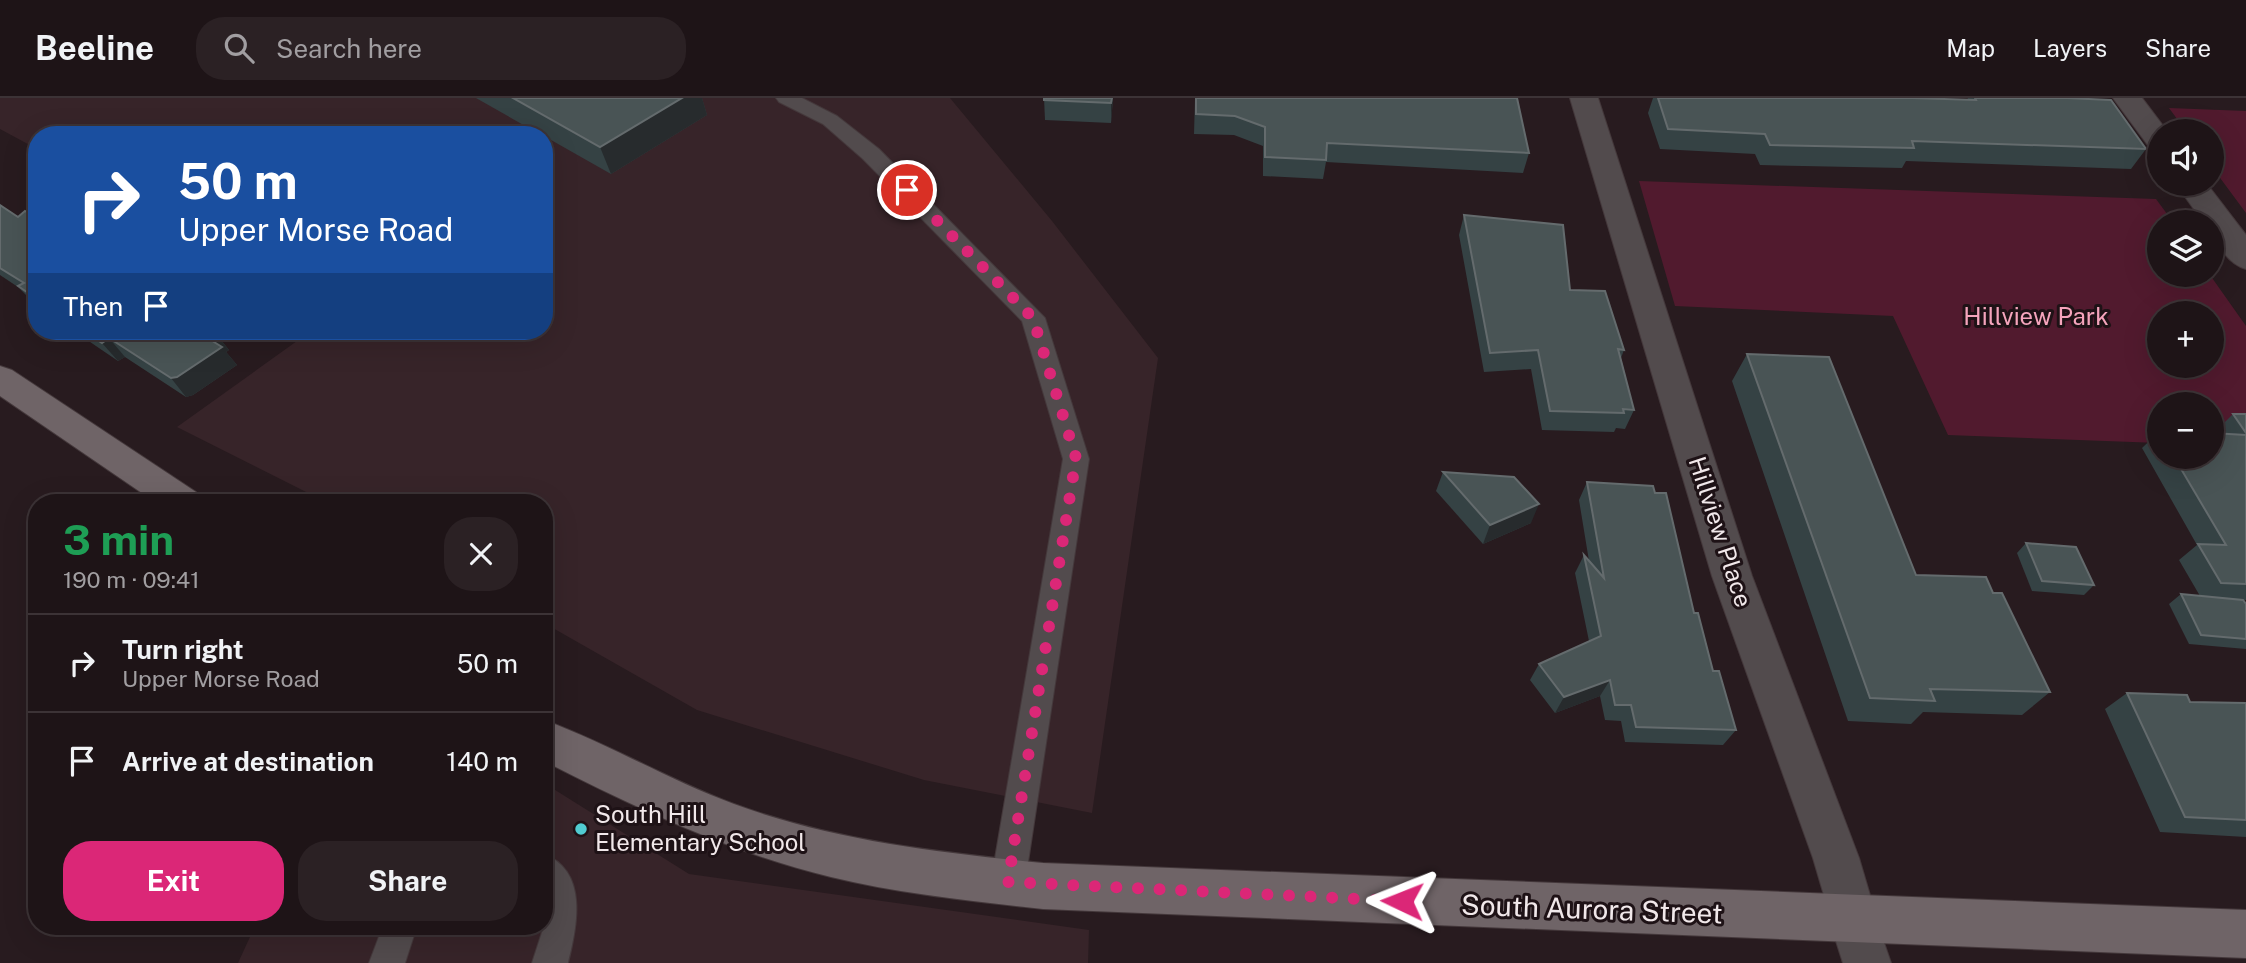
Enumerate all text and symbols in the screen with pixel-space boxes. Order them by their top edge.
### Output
search box [196,17,686,80]
text: Beeline [35,29,154,67]
icon: search [220,29,258,67]
text: Search here [276,33,422,64]
text: Map [1946,34,1995,62]
text: Layers [2033,34,2107,62]
text: Share [2145,34,2211,62]
map controls [2147,119,2224,469]
button: sound [2147,119,2224,196]
text: 50 m [178,152,298,210]
icon: right [63,154,154,245]
pin [877,160,937,220]
icon: arrive [888,171,926,209]
button: layers [2147,210,2224,287]
text: Upper Morse Road [178,211,453,248]
icon: arrive [137,287,175,325]
text: Then [63,291,123,322]
button: + [2147,301,2224,378]
park label: Hillview Park [1963,302,2109,330]
button: − [2147,392,2224,469]
street label: Hillview Place [1683,453,1758,610]
text: 3 min [63,515,174,564]
button: close [444,517,518,591]
text: 190 m · 09:41 [63,566,200,593]
text: Turn right [122,634,244,665]
icon: right [63,644,101,682]
text: 50 m [457,648,518,679]
text: Upper Morse Road [122,665,320,692]
icon: arrive [63,742,101,780]
text: Arrive at destination [122,746,374,777]
text: 140 m [446,746,518,777]
place label: South Hill Elementary School [595,800,806,856]
marker: South Hill Elementary School [573,821,589,837]
button: Exit [63,841,284,921]
button: Share [298,841,518,921]
position arrow [1365,864,1439,938]
street label: South Aurora Street [1461,887,1723,930]

